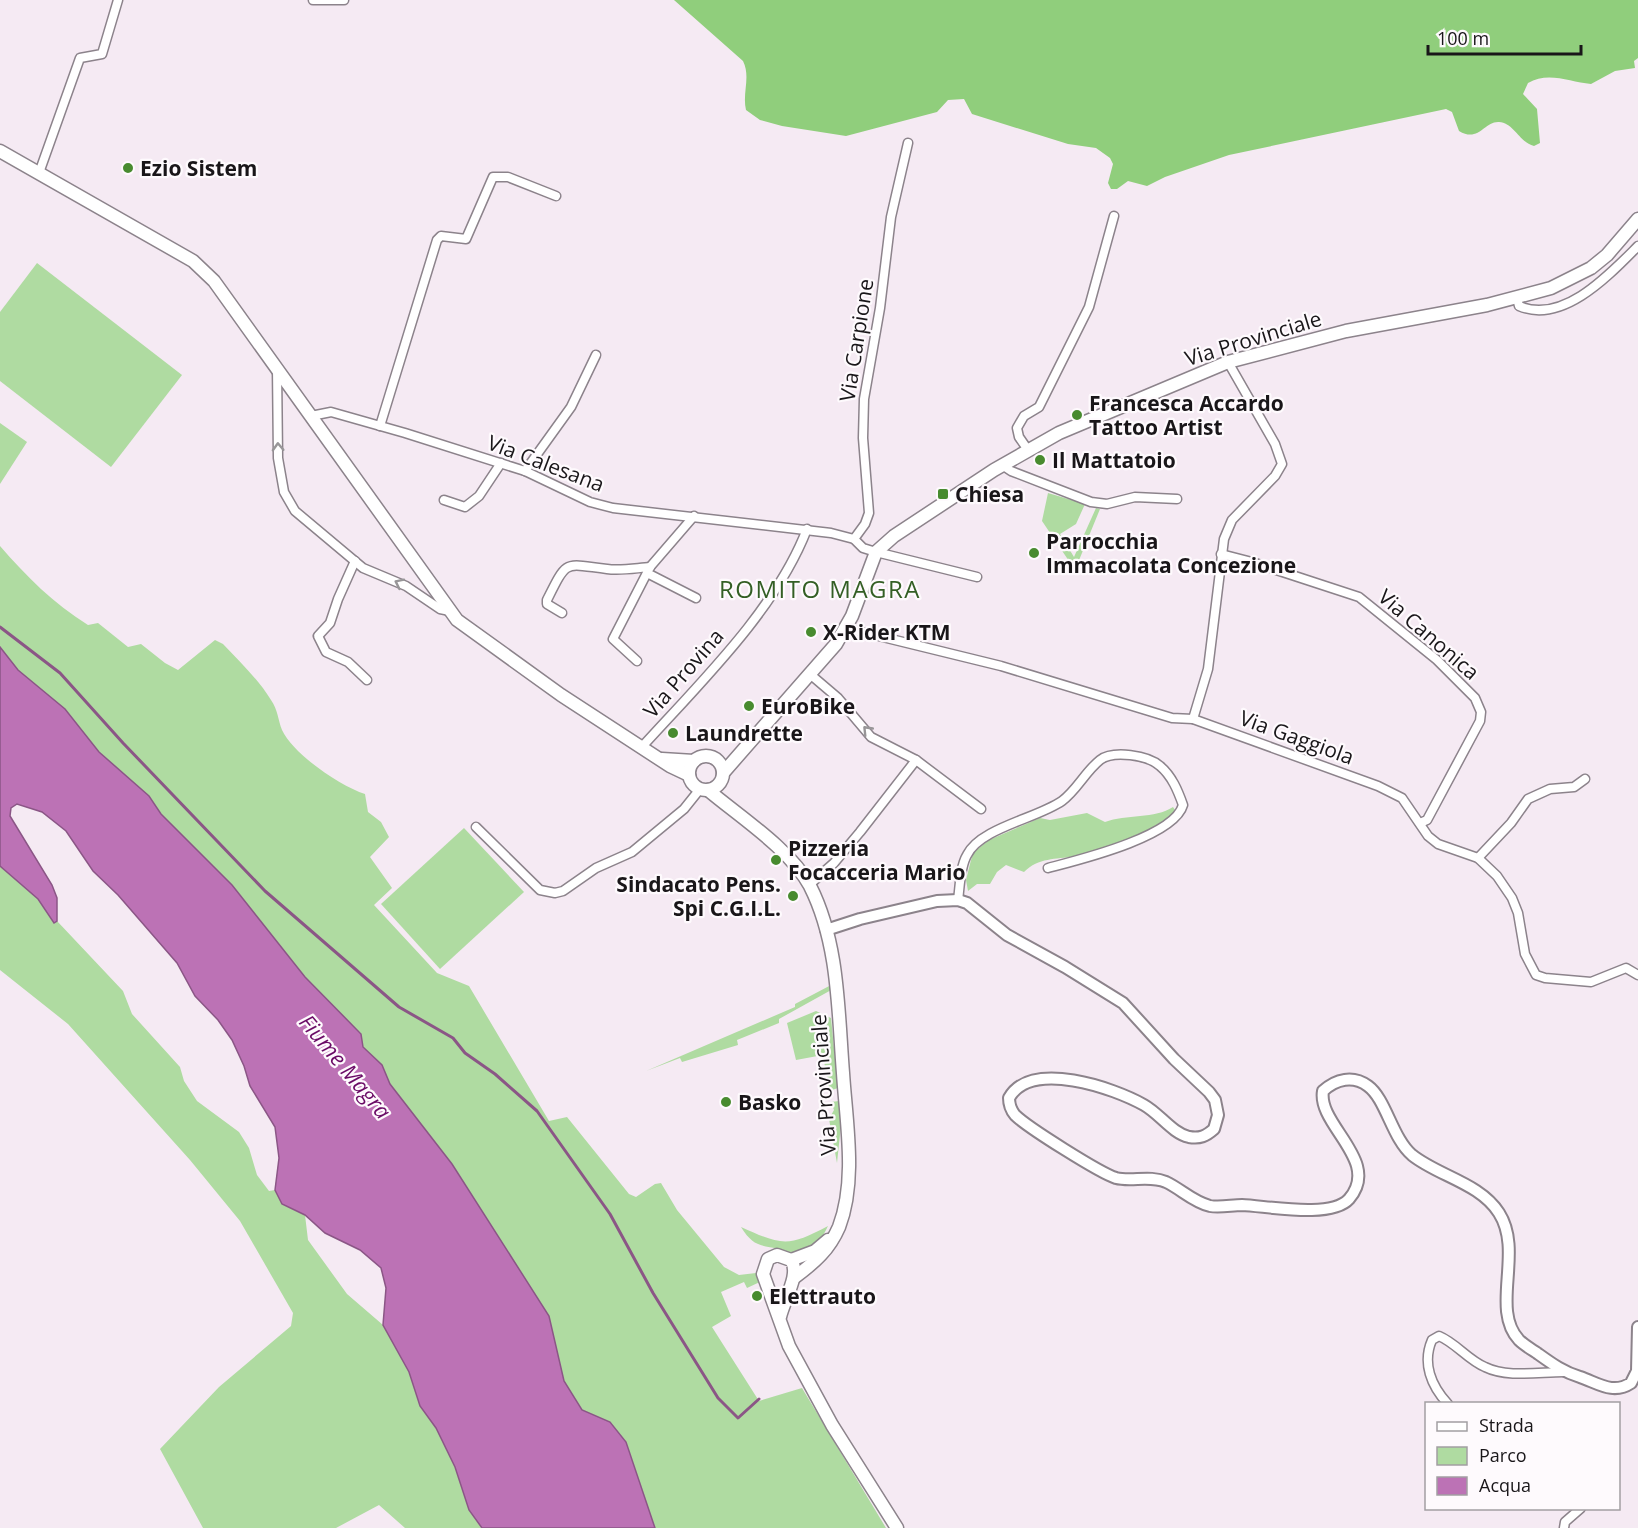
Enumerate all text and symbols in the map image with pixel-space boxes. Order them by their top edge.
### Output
scale bar [1428,18,1581,56]
text: 100 m [1437,26,1489,50]
place label: Ezio Sistem [140,154,257,182]
marker: Ezio Sistem [121,161,135,175]
street label: Via Carpione [832,277,880,403]
street label: Via Provinciale [1181,304,1325,372]
place label: Francesca Accardo Tattoo Artist [1089,389,1284,441]
marker: Francesca Accardo Tattoo Artist [1070,408,1084,422]
street label: Via Calesana [483,428,609,498]
one-way arrow [272,443,284,452]
place label: Il Mattatoio [1052,446,1176,474]
marker: Il Mattatoio [1033,453,1047,467]
place label: Chiesa [955,480,1024,508]
marker: Chiesa [936,487,950,501]
place label: Parrocchia Immacolata Concezione [1046,527,1296,579]
marker: Parrocchia Immacolata Concezione [1027,546,1041,560]
district label: ROMITO MAGRA [719,572,921,605]
one-way arrow [394,579,405,591]
street label: Via Canonica [1373,582,1485,686]
place label: X-Rider KTM [823,618,951,646]
street label: Via Provina [637,623,729,723]
marker: X-Rider KTM [804,625,818,639]
place label: EuroBike [761,692,855,720]
marker: EuroBike [742,699,756,713]
street label: Via Gaggiola [1236,703,1358,771]
place label: Laundrette [685,719,803,747]
marker: Laundrette [666,726,680,740]
one-way arrow [863,727,874,738]
place label: Pizzeria Focacceria Mario [788,834,966,886]
marker: Pizzeria Focacceria Mario [769,853,783,867]
place label: Sindacato Pens. Spi C.G.I.L. [616,870,781,922]
marker: Sindacato Pens. Spi C.G.I.L. [786,889,800,903]
water label: Fiume Magra [293,1007,399,1125]
street label: Via Provinciale [804,1013,842,1157]
place label: Basko [738,1088,801,1116]
marker: Basko [719,1095,733,1109]
place label: Elettrauto [769,1282,876,1310]
marker: Elettrauto [750,1289,764,1303]
legend [1425,1402,1620,1510]
text: Strada [1479,1413,1534,1437]
text: Parco [1479,1443,1527,1467]
text: Acqua [1479,1473,1531,1497]

